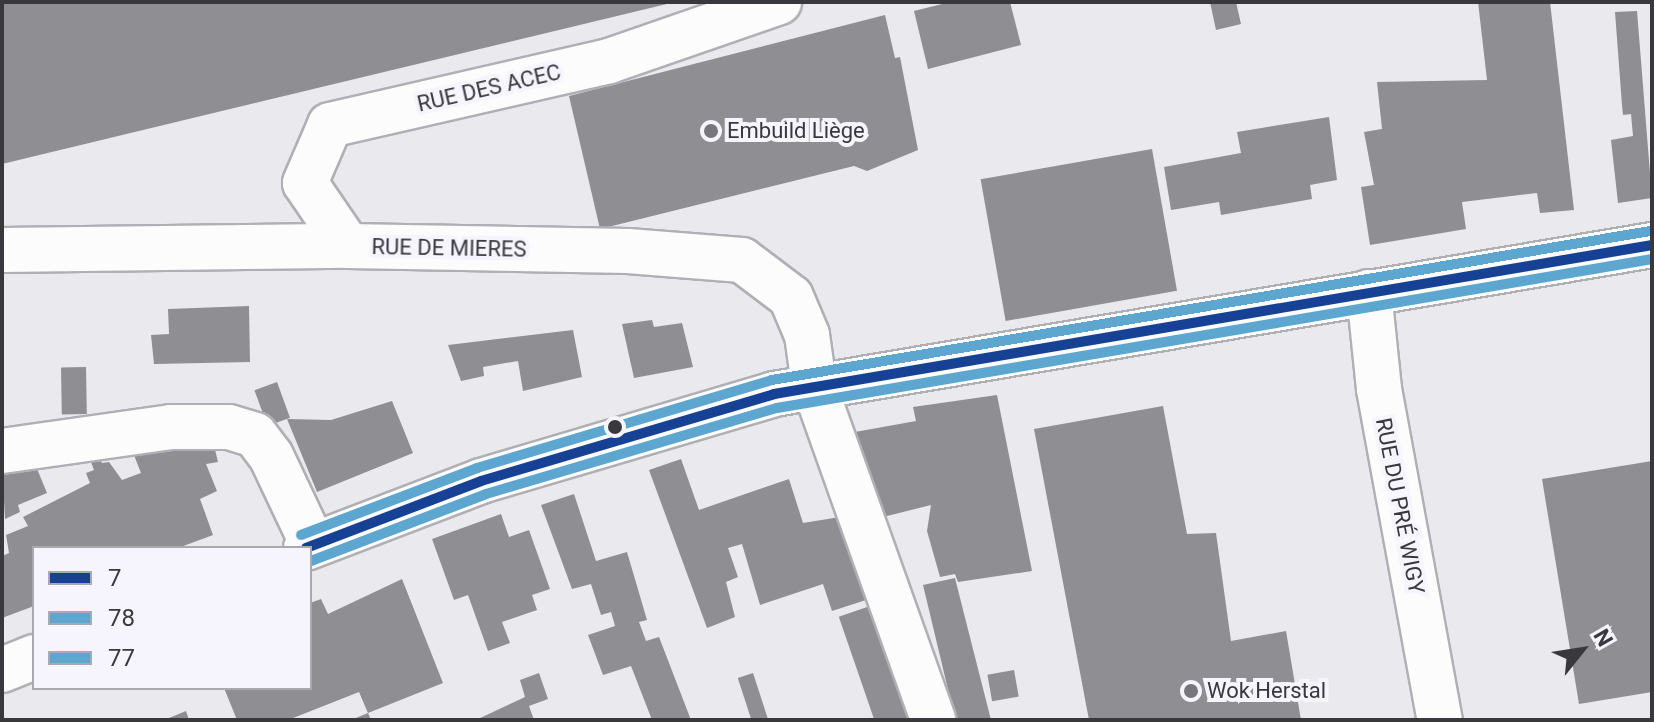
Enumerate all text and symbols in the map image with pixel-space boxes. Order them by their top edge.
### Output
street label: RUE DES ACEC [415,59,563,117]
place label: Embuild Liège [727,118,865,144]
marker: Embuild Liège [702,122,720,140]
street label: RUE DE MIERES [371,233,527,263]
street label: RUE DU PRÉ WIGY [1370,416,1430,596]
unlabelled marker [607,419,623,435]
legend [32,546,312,690]
text: 7 [108,564,122,592]
text: 78 [108,604,135,632]
north arrow [1542,610,1622,690]
text: N [1589,625,1618,651]
text: 77 [108,644,135,672]
place label: Wok Herstal [1207,678,1326,704]
marker: Wok Herstal [1182,682,1200,700]

